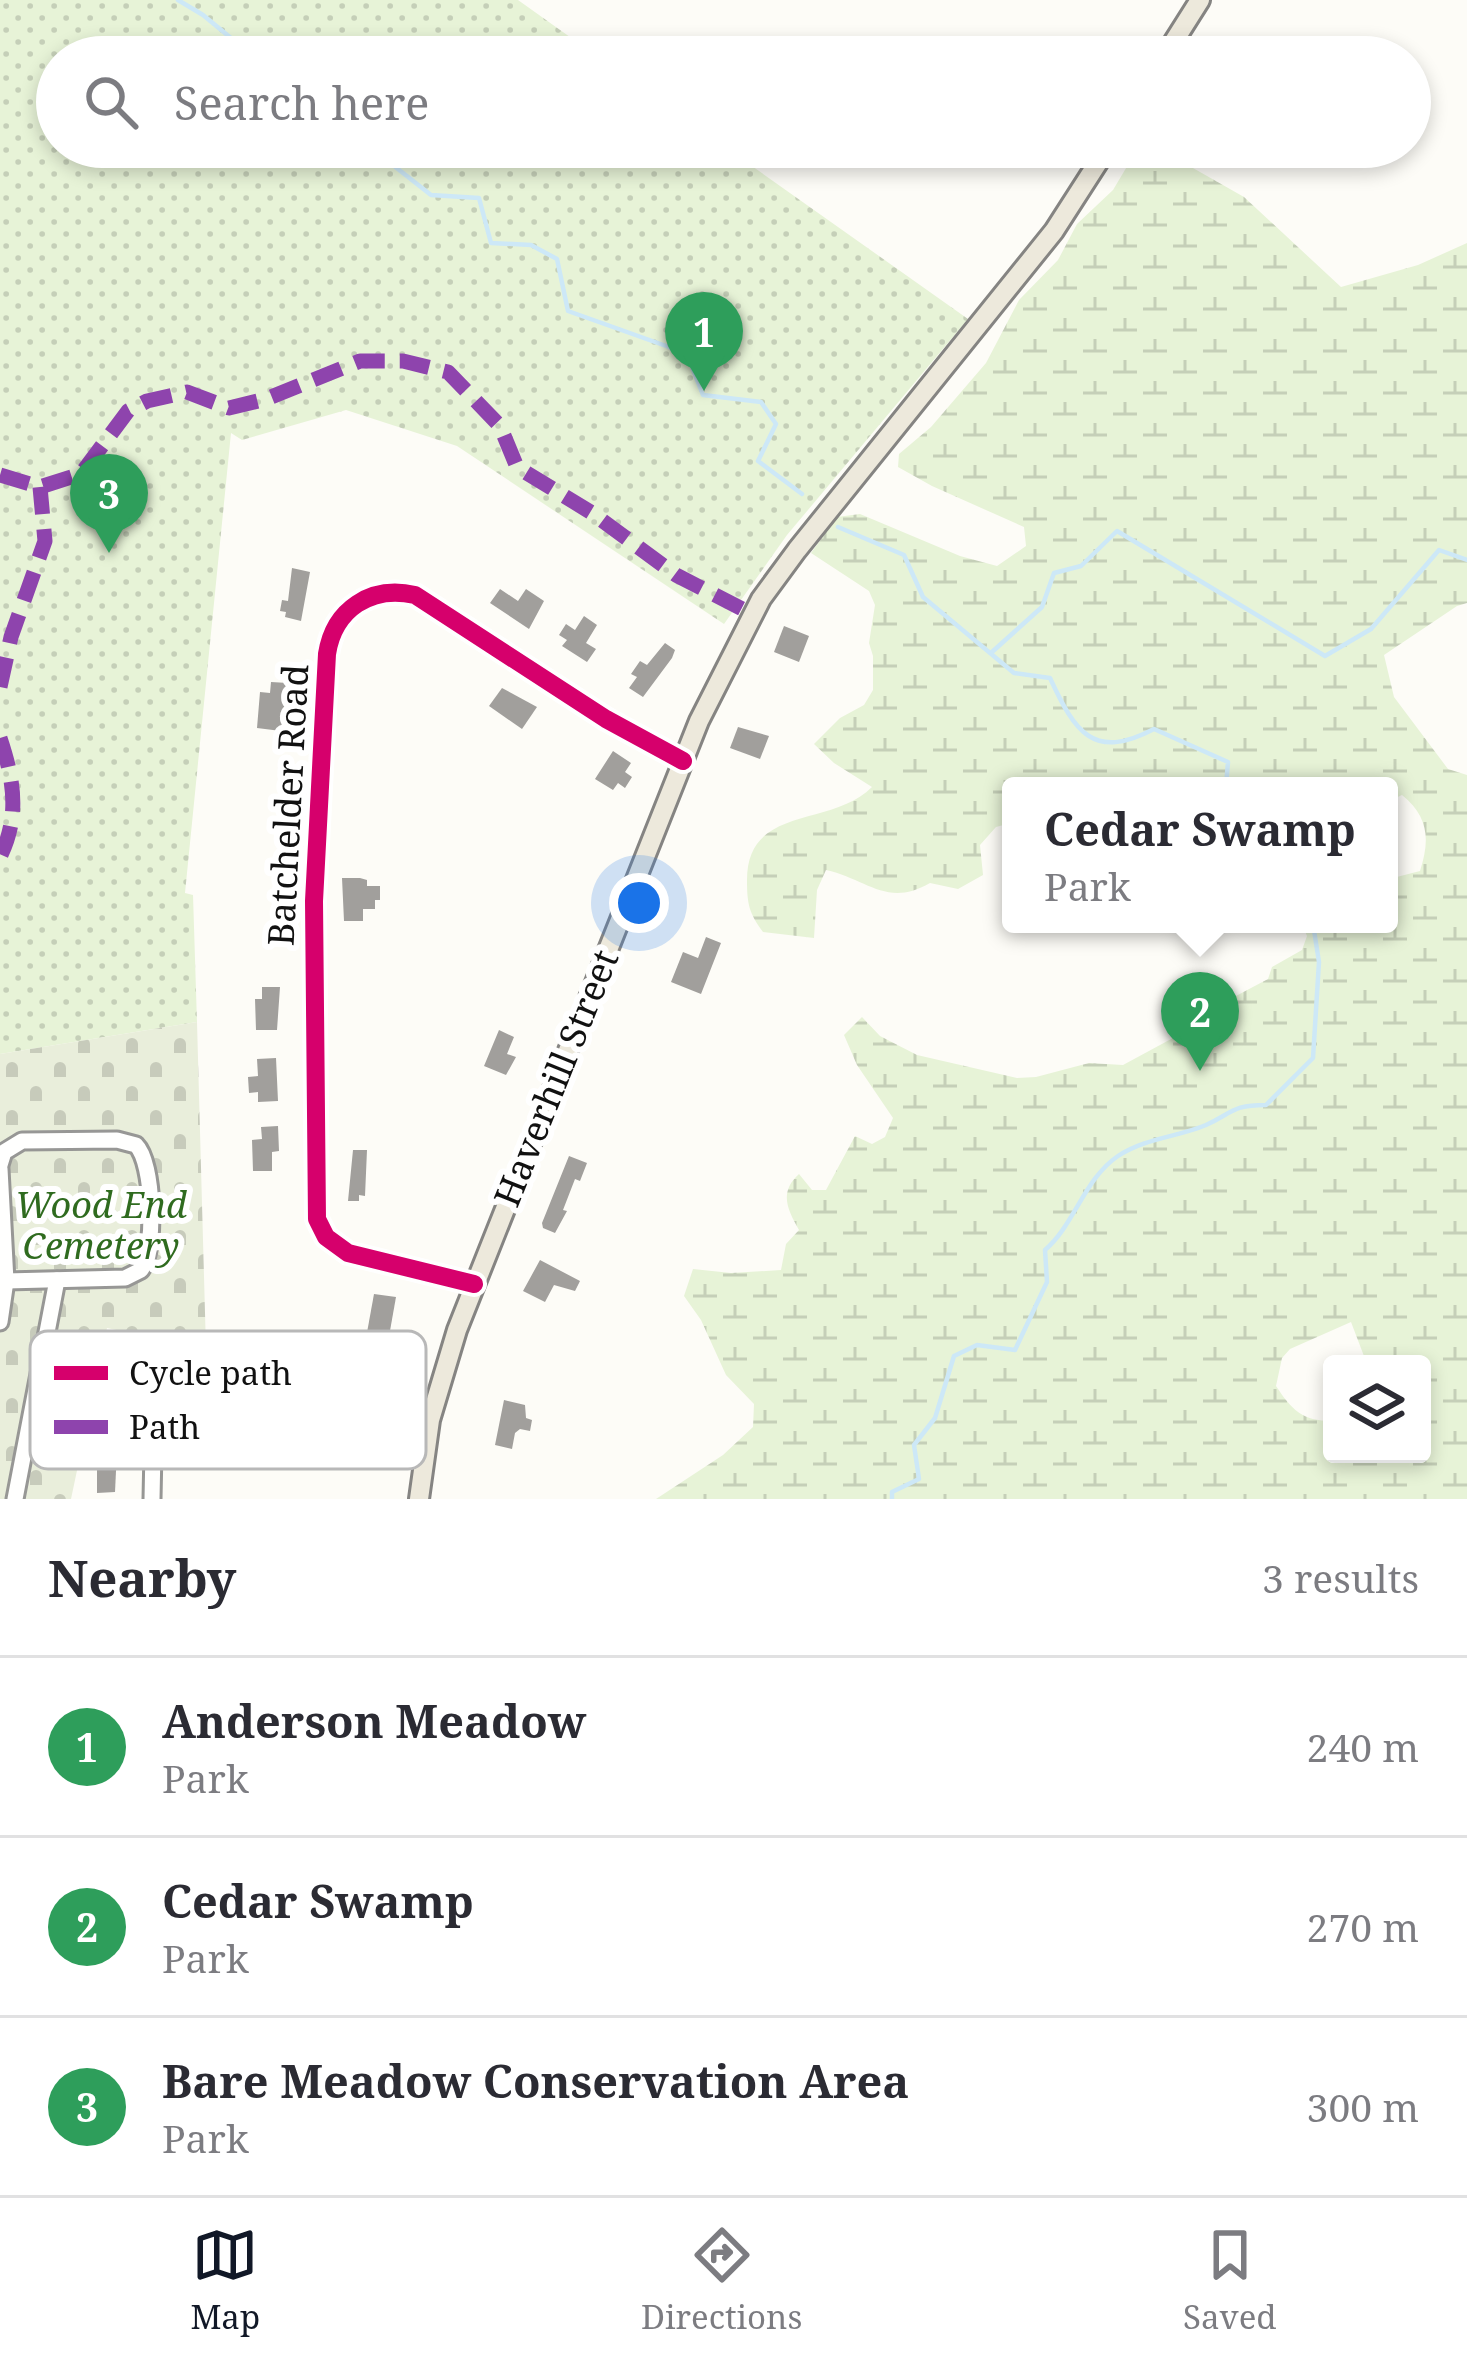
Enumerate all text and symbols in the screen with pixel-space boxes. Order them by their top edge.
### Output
search box [36,36,1431,168]
icon: search [78,69,144,135]
text: Search here [174,72,429,133]
pin: 1 [665,292,743,391]
pin: 3 [70,454,148,553]
street label: Batchelder Road [256,663,319,947]
popup [1002,777,1398,933]
text: Cedar Swamp [1044,798,1356,859]
text: Park [1044,859,1131,912]
your location [609,873,669,933]
street label: Haverhill Street [482,942,629,1213]
pin: 2 [1161,972,1239,1071]
park label: Wood End Cemetery [15,1180,187,1270]
legend [30,1331,426,1469]
text: Cycle path [129,1350,292,1395]
map controls [1323,1355,1431,1463]
button: layers [1323,1355,1431,1463]
text: Path [129,1404,200,1449]
text: Nearby [48,1542,236,1612]
text: 3 results [1262,1551,1419,1604]
text: Anderson Meadow [162,1690,586,1751]
text: 1 [76,1720,98,1773]
text: 240 m [1307,1720,1419,1773]
text: Park [162,1751,249,1804]
text: Cedar Swamp [162,1870,474,1931]
text: 2 [76,1900,98,1953]
text: 270 m [1307,1900,1419,1953]
text: Park [162,1931,249,1984]
text: Bare Meadow Conservation Area [162,2050,909,2111]
text: 3 [76,2080,98,2133]
text: 300 m [1307,2080,1419,2133]
text: Park [162,2111,249,2164]
tab: Map [190,2222,260,2339]
tab: Directions [641,2222,802,2339]
tab: Saved [1183,2222,1277,2339]

